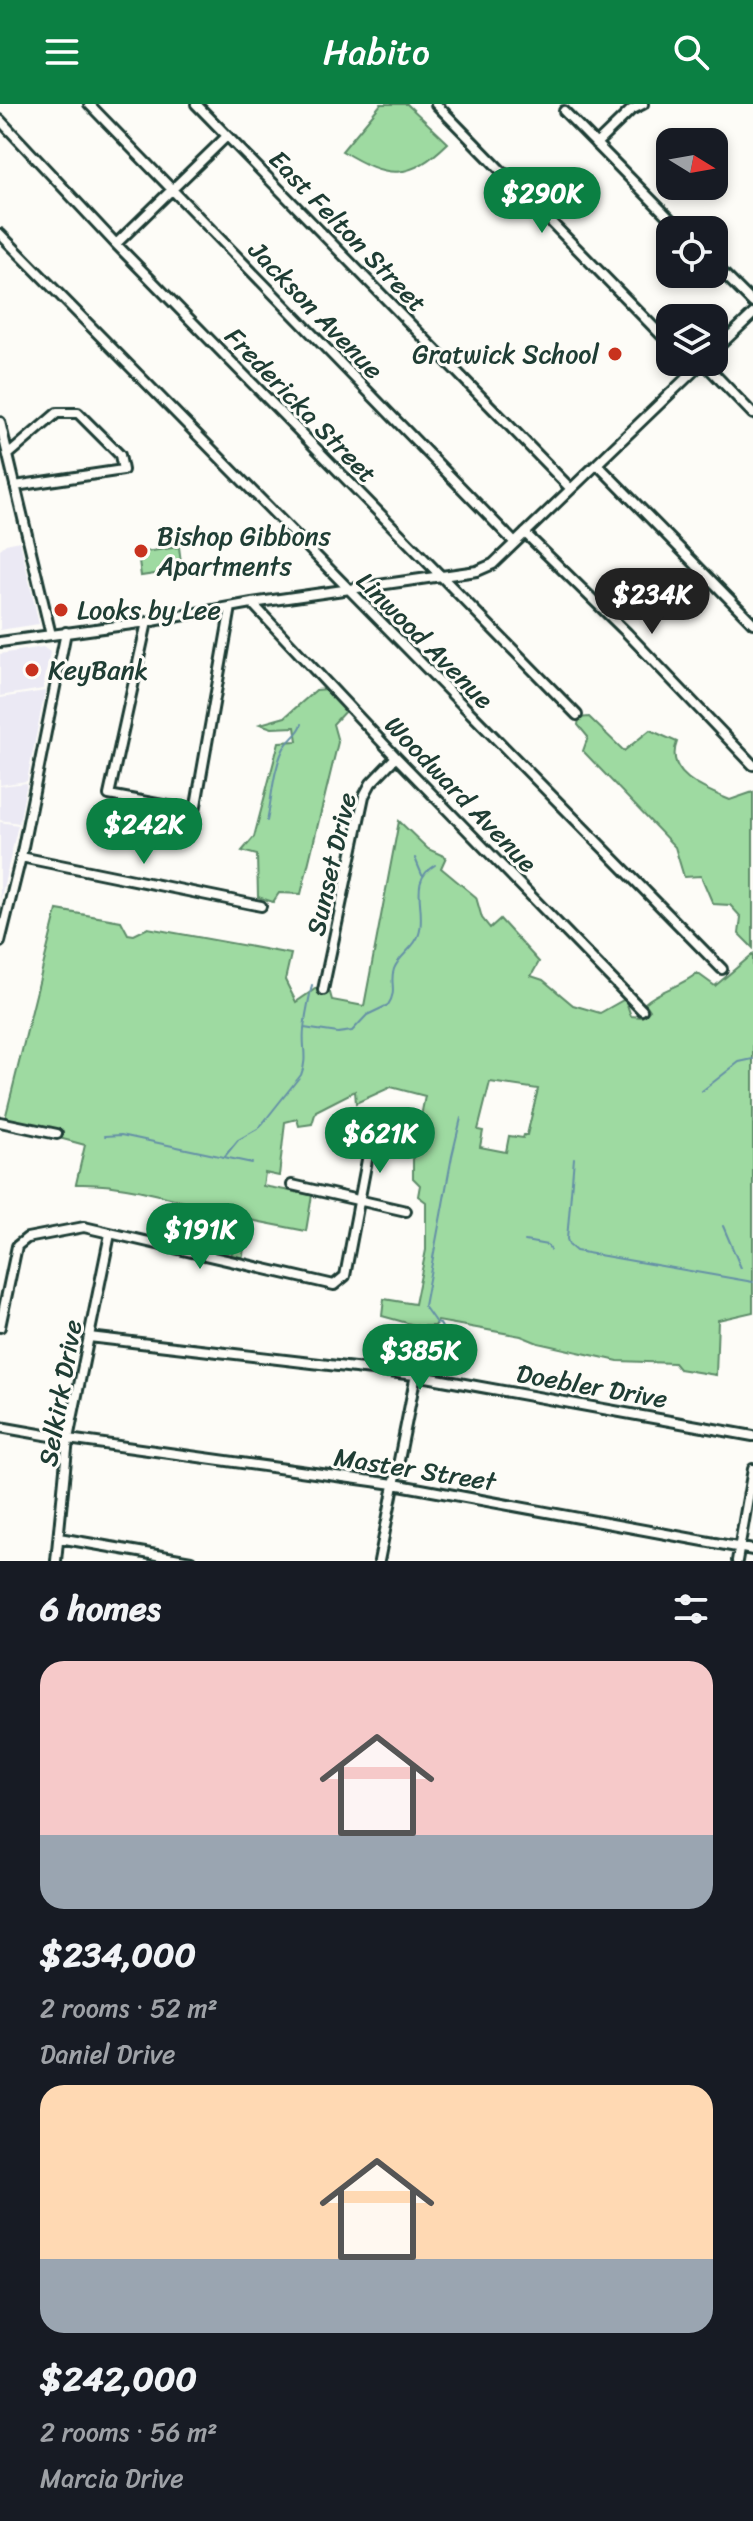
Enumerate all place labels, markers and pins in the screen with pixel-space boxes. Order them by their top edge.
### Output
pin: $290K [486,167,598,235]
place label: Gratwick School [412,331,600,377]
marker: Gratwick School [606,345,624,363]
place label: Bishop Gibbons Apartments [156,513,332,589]
marker: Bishop Gibbons Apartments [132,542,150,560]
pin: $234K [596,568,708,636]
place label: Looks by Lee [77,587,221,633]
marker: Looks by Lee [52,601,70,619]
place label: KeyBank [48,647,148,693]
marker: KeyBank [23,661,41,679]
pin: $242K [88,798,200,866]
pin: $621K [324,1107,436,1175]
pin: $191K [144,1203,256,1271]
pin: $385K [364,1324,476,1392]

